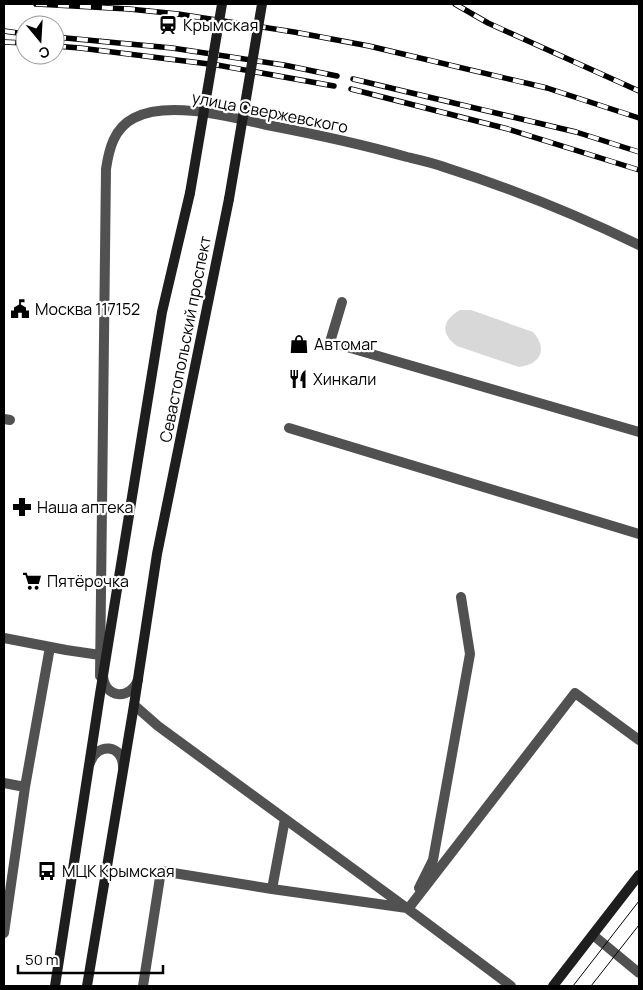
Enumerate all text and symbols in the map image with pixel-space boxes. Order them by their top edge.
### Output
station icon: Крымская [157,14,179,36]
place label: Крымская [183,14,258,36]
north arrow [15,15,65,65]
text: С [36,42,52,63]
street label: улица Свержевского [190,86,350,138]
street label: Севастопольский проспект [154,234,216,444]
public building icon: Москва 117152 [9,298,31,320]
place label: Москва 117152 [35,298,140,320]
shop icon: Автомаг [288,333,310,355]
place label: Автомаг [314,333,378,355]
restaurant icon: Хинкали [287,368,309,390]
place label: Хинкали [313,368,376,390]
pharmacy icon: Наша аптека [11,496,33,518]
place label: Наша аптека [37,496,133,518]
supermarket icon: Пятёрочка [21,570,43,592]
place label: Пятёрочка [47,570,129,592]
bus stop icon: МЦК Крымская [36,860,58,882]
place label: МЦК Крымская [62,860,175,882]
scale bar [18,942,162,974]
text: 50 m [25,949,59,970]

